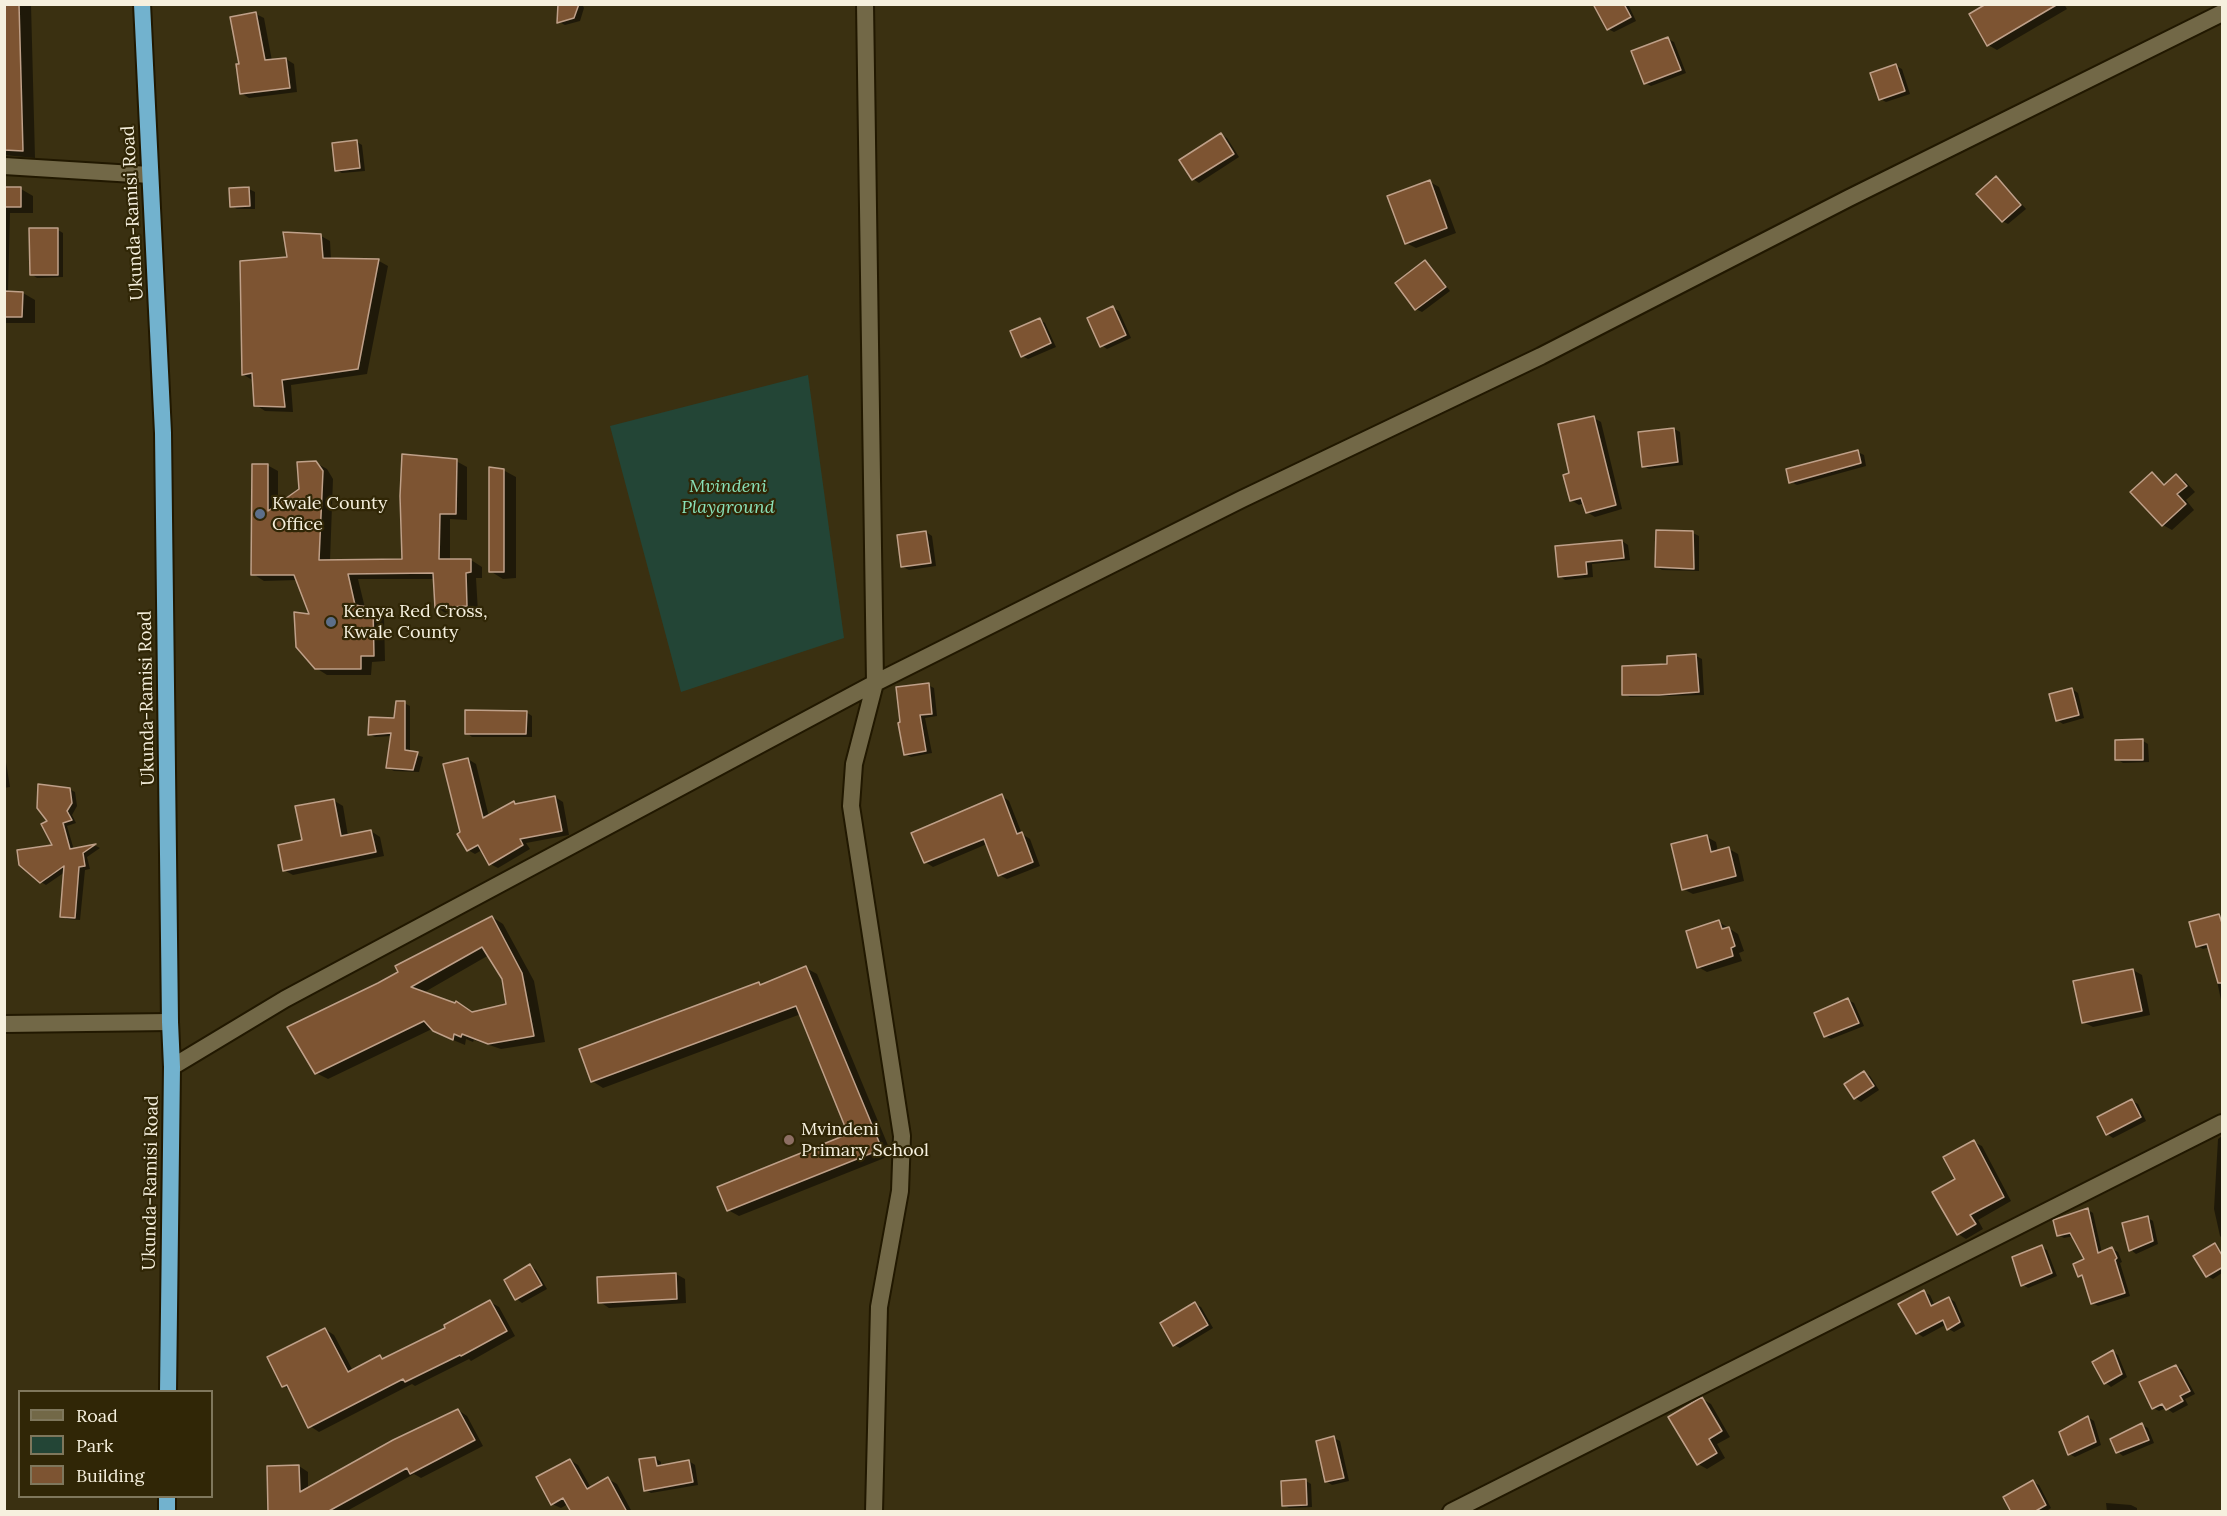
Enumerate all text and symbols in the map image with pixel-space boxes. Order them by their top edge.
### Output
street label: Ukunda-Ramisi Road [118,125,148,301]
park label: Mvindeni Playground [681,476,775,518]
place label: Kwale County Office [272,493,387,536]
marker: Kwale County Office [253,507,267,521]
place label: Kenya Red Cross, Kwale County [343,601,487,644]
street label: Ukunda-Ramisi Road [135,610,159,786]
marker: Kenya Red Cross, Kwale County [324,615,338,629]
street label: Ukunda-Ramisi Road [139,1095,163,1271]
place label: Mvindeni Primary School [801,1119,929,1162]
marker: Mvindeni Primary School [782,1133,796,1147]
legend [18,1390,213,1498]
text: Road [76,1404,118,1427]
text: Park [76,1434,113,1457]
text: Building [76,1464,144,1487]

